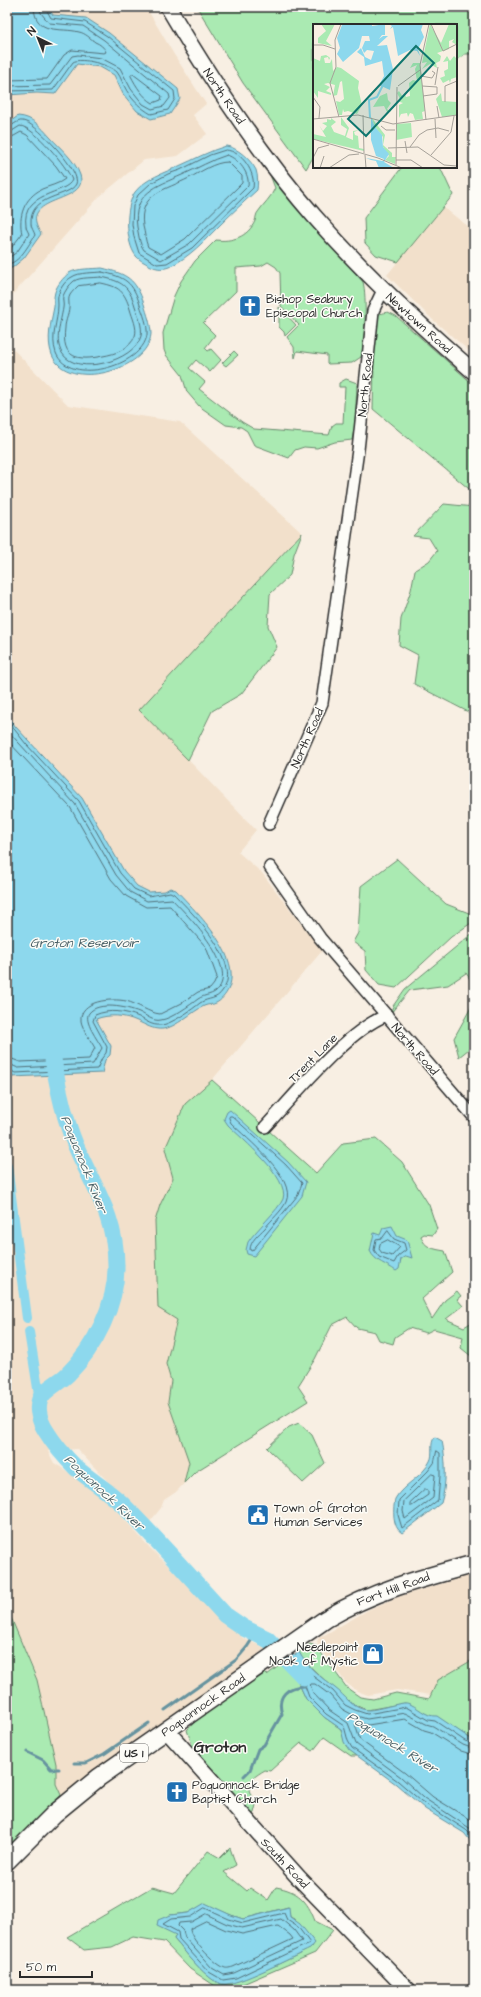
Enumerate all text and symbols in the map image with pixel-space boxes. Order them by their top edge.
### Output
north arrow [18,18,58,58]
text: N [24,23,39,39]
inset map [313,24,457,168]
street label: North Road [199,65,249,128]
street label: Newtown Road [382,289,455,358]
place label: Bishop Seabury Episcopal Church [266,291,362,322]
church icon: Bishop Seabury Episcopal Church [237,293,263,319]
street label: North Road [354,352,377,418]
street label: North Road [287,705,328,771]
water label: Groton Reservoir [30,934,140,952]
street label: North Road [387,1020,442,1079]
street label: Trent Lane [285,1030,342,1087]
water label: Poquonock River [56,1113,113,1217]
water label: Poquonock River [60,1451,150,1536]
place label: Town of Groton Human Services [274,1500,367,1531]
public building icon: Town of Groton Human Services [245,1502,271,1528]
street label: Fort Hill Road [354,1568,432,1611]
place label: Needlepoint Nook of Mystic [269,1639,358,1671]
shop icon: Needlepoint Nook of Mystic [360,1641,386,1667]
street label: Poquonnock Road [158,1670,249,1741]
water label: Poquonock River [344,1708,443,1779]
district label: Groton [194,1736,246,1758]
road number: US 1 [120,1744,148,1762]
place label: Poquonnock Bridge Baptist Church [192,1777,300,1808]
church icon: Poquonnock Bridge Baptist Church [164,1779,190,1805]
street label: South Road [257,1834,313,1892]
scale bar [20,1953,92,1979]
text: 50 m [26,1959,57,1976]

